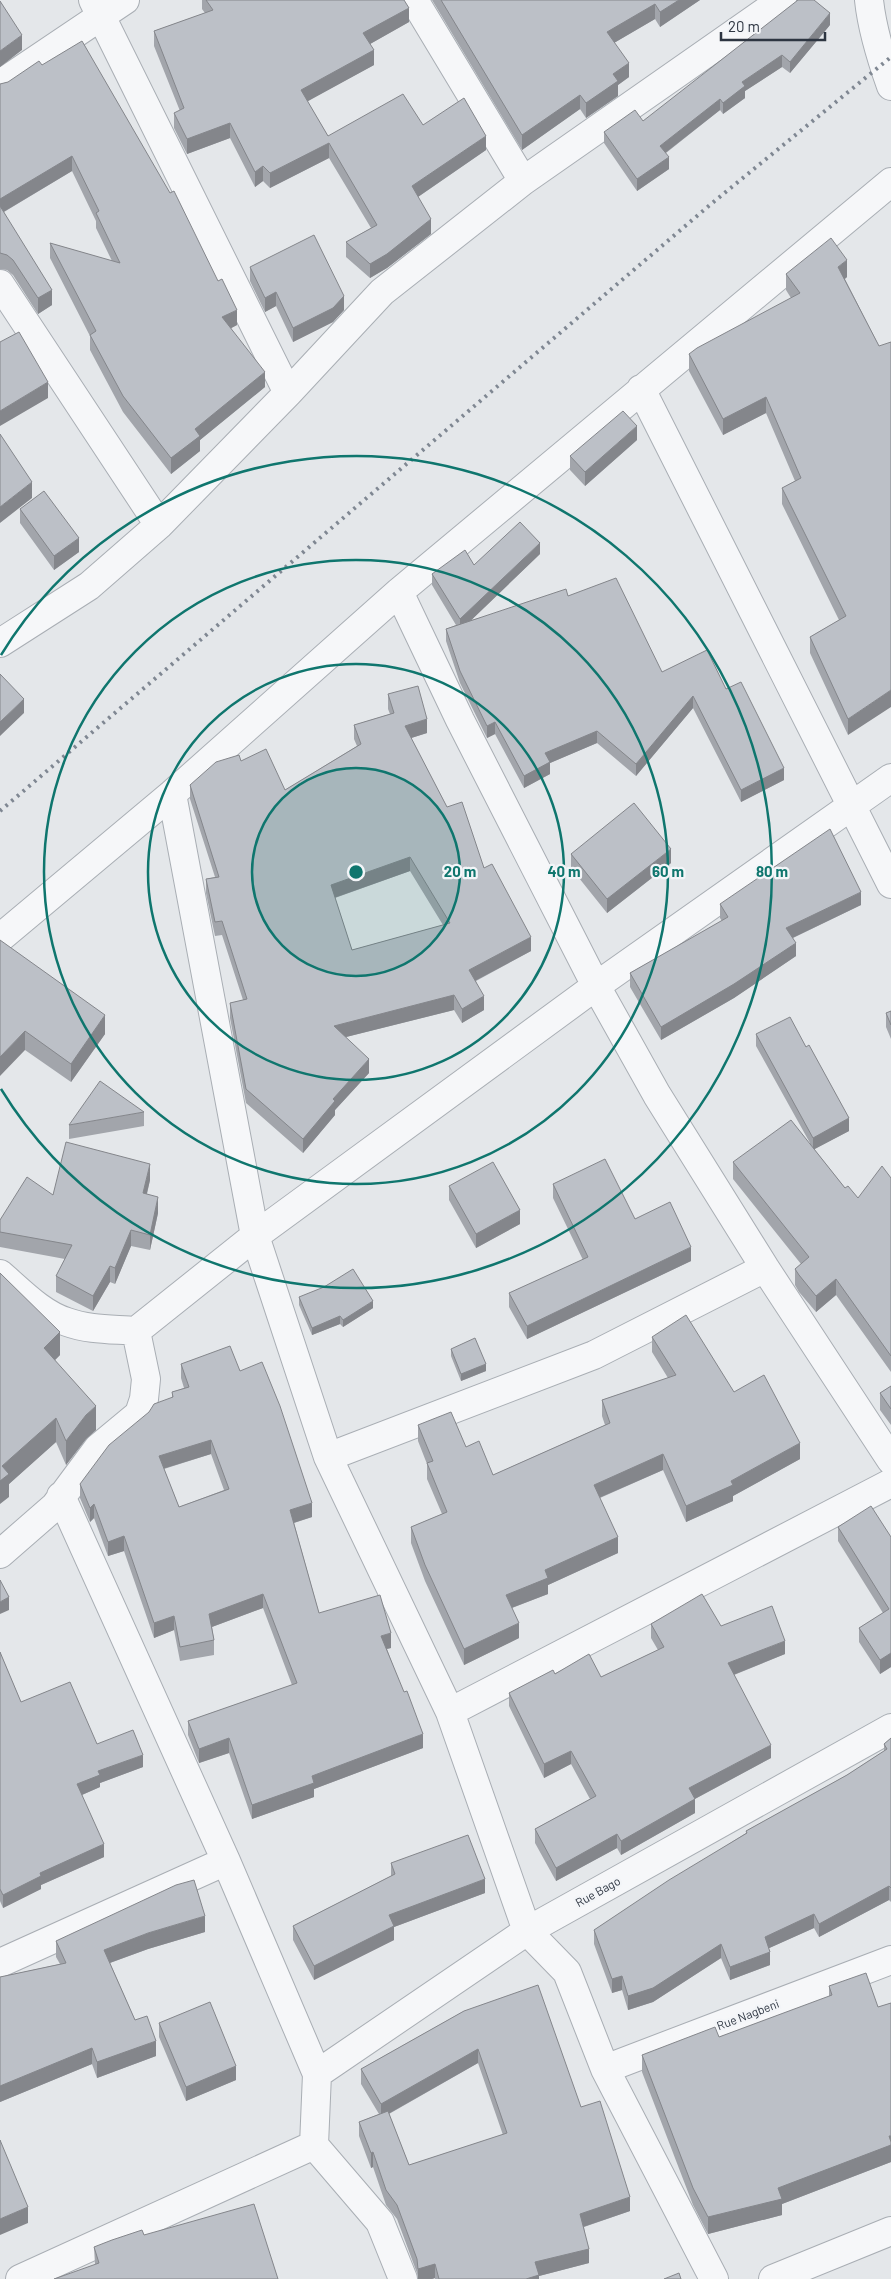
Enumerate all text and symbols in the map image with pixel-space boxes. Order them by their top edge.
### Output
scale bar [721,10,825,42]
text: 20 m [728,17,760,35]
text: 20 m [444,862,476,880]
text: 40 m [547,862,581,880]
text: 60 m [652,862,684,880]
text: 80 m [756,862,788,880]
centre of rings [347,863,365,881]
street label: Rue Bago [573,1873,622,1909]
street label: Rue Nagbeni [714,1996,781,2032]

